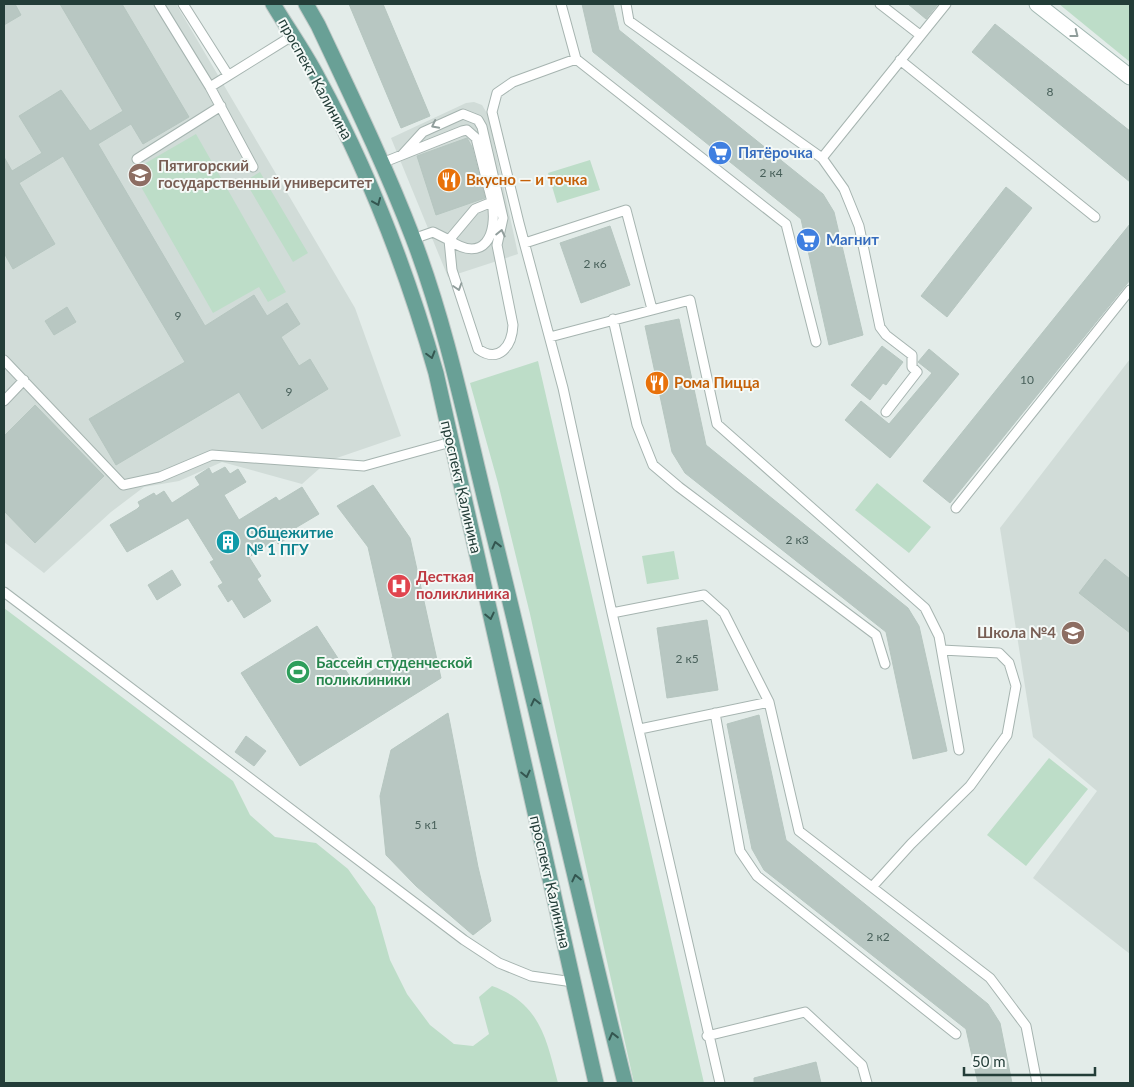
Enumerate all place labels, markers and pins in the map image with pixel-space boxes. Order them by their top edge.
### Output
supermarket icon: Пятёрочка [707,140,733,166]
place label: Пятёрочка [738,143,813,161]
place label: Пятигорский государственный университет [158,156,372,191]
school or university icon: Пятигорский государственный университет [127,162,153,188]
restaurant icon: Вкусно — и точка [436,167,462,193]
place label: Вкусно — и точка [466,170,587,188]
supermarket icon: Магнит [795,227,821,253]
place label: Магнит [826,230,879,248]
restaurant icon: Рома Пицца [644,370,670,396]
place label: Рома Пицца [674,373,760,391]
place label: Общежитие № 1 ПГУ [246,523,333,558]
building icon: Общежитие № 1 ПГУ [215,529,241,555]
place label: Десткая поликлиника [416,567,510,602]
hospital icon: Десткая поликлиника [386,573,412,599]
school or university icon: Школа №4 [1060,620,1086,646]
place label: Школа №4 [977,623,1056,641]
place label: Бассейн студенческой поликлиники [316,653,473,688]
sports icon: Бассейн студенческой поликлиники [285,659,311,685]

